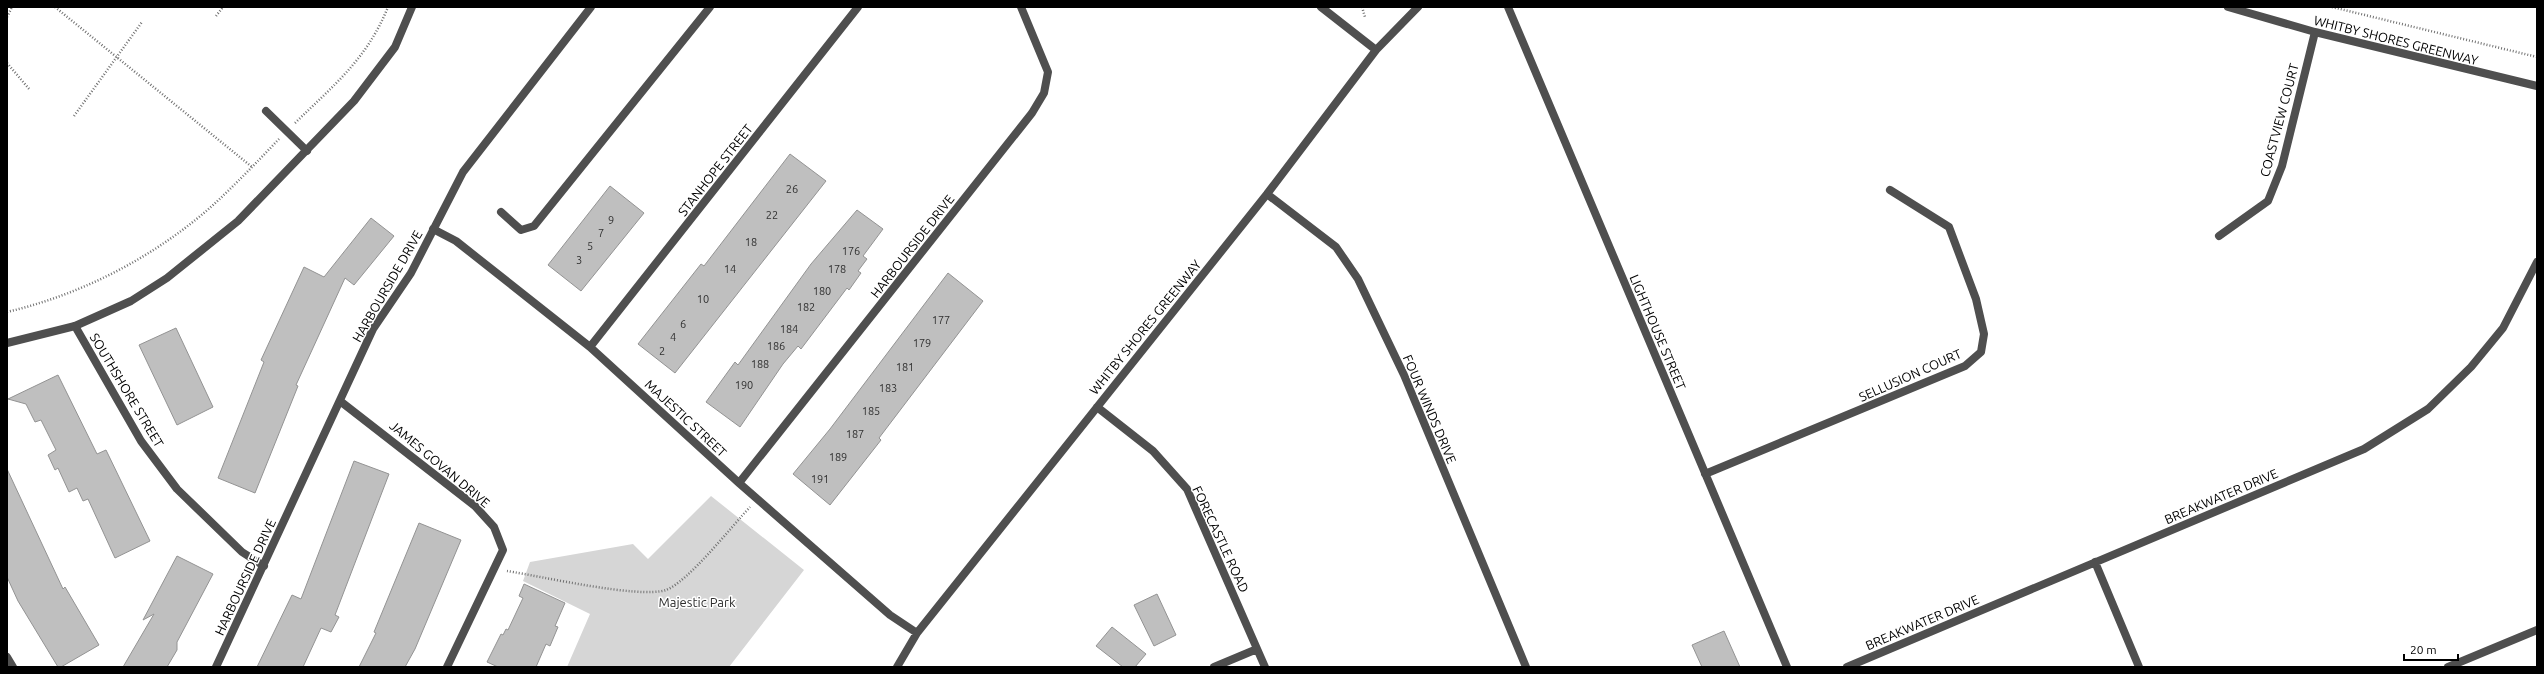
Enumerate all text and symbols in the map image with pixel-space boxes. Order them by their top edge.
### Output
street label: WHITBY SHORES GREENWAY [2312,13,2480,67]
street label: COASTVIEW COURT [2257,62,2301,178]
street label: STANHOPE STREET [675,121,755,219]
house number: 26 [786,183,798,195]
street label: HARBOURSIDE DRIVE [867,192,957,300]
house number: 22 [766,209,778,221]
house number: 9 [608,214,614,226]
house number: 7 [598,227,604,239]
street label: HARBOURSIDE DRIVE [349,228,425,344]
house number: 18 [745,236,757,248]
house number: 5 [587,240,593,252]
house number: 176 [842,245,860,257]
house number: 3 [576,254,582,266]
street label: WHITBY SHORES GREENWAY [1086,257,1204,397]
house number: 14 [724,263,736,275]
house number: 178 [828,263,846,275]
street label: LIGHTHOUSE STREET [1627,272,1689,392]
house number: 180 [813,285,831,297]
house number: 10 [697,293,709,305]
house number: 182 [797,301,815,313]
house number: 177 [932,314,950,326]
house number: 6 [680,318,686,330]
house number: 184 [780,323,798,335]
street label: SOUTHSHORE STREET [87,331,167,449]
house number: 4 [670,331,676,343]
house number: 179 [913,337,931,349]
house number: 186 [767,340,785,352]
house number: 2 [659,345,665,357]
street label: SELLUSION COURT [1857,346,1963,404]
street label: FOUR WINDS DRIVE [1401,353,1459,465]
house number: 188 [751,358,769,370]
house number: 181 [896,361,914,373]
street label: MAJESTIC STREET [642,377,730,459]
house number: 190 [735,379,753,391]
house number: 183 [879,382,897,394]
house number: 185 [862,405,880,417]
street label: JAMES GOVAN DRIVE [387,418,493,510]
house number: 187 [846,428,864,440]
house number: 189 [829,451,847,463]
street label: BREAKWATER DRIVE [2162,466,2280,526]
house number: 191 [811,473,829,485]
street label: FORECASTLE ROAD [1190,484,1252,594]
street label: HARBOURSIDE DRIVE [212,517,278,637]
street label: BREAKWATER DRIVE [1863,592,1981,652]
park label: Majestic Park [658,595,736,609]
scale bar [2404,636,2458,662]
text: 20 m [2410,643,2437,656]

